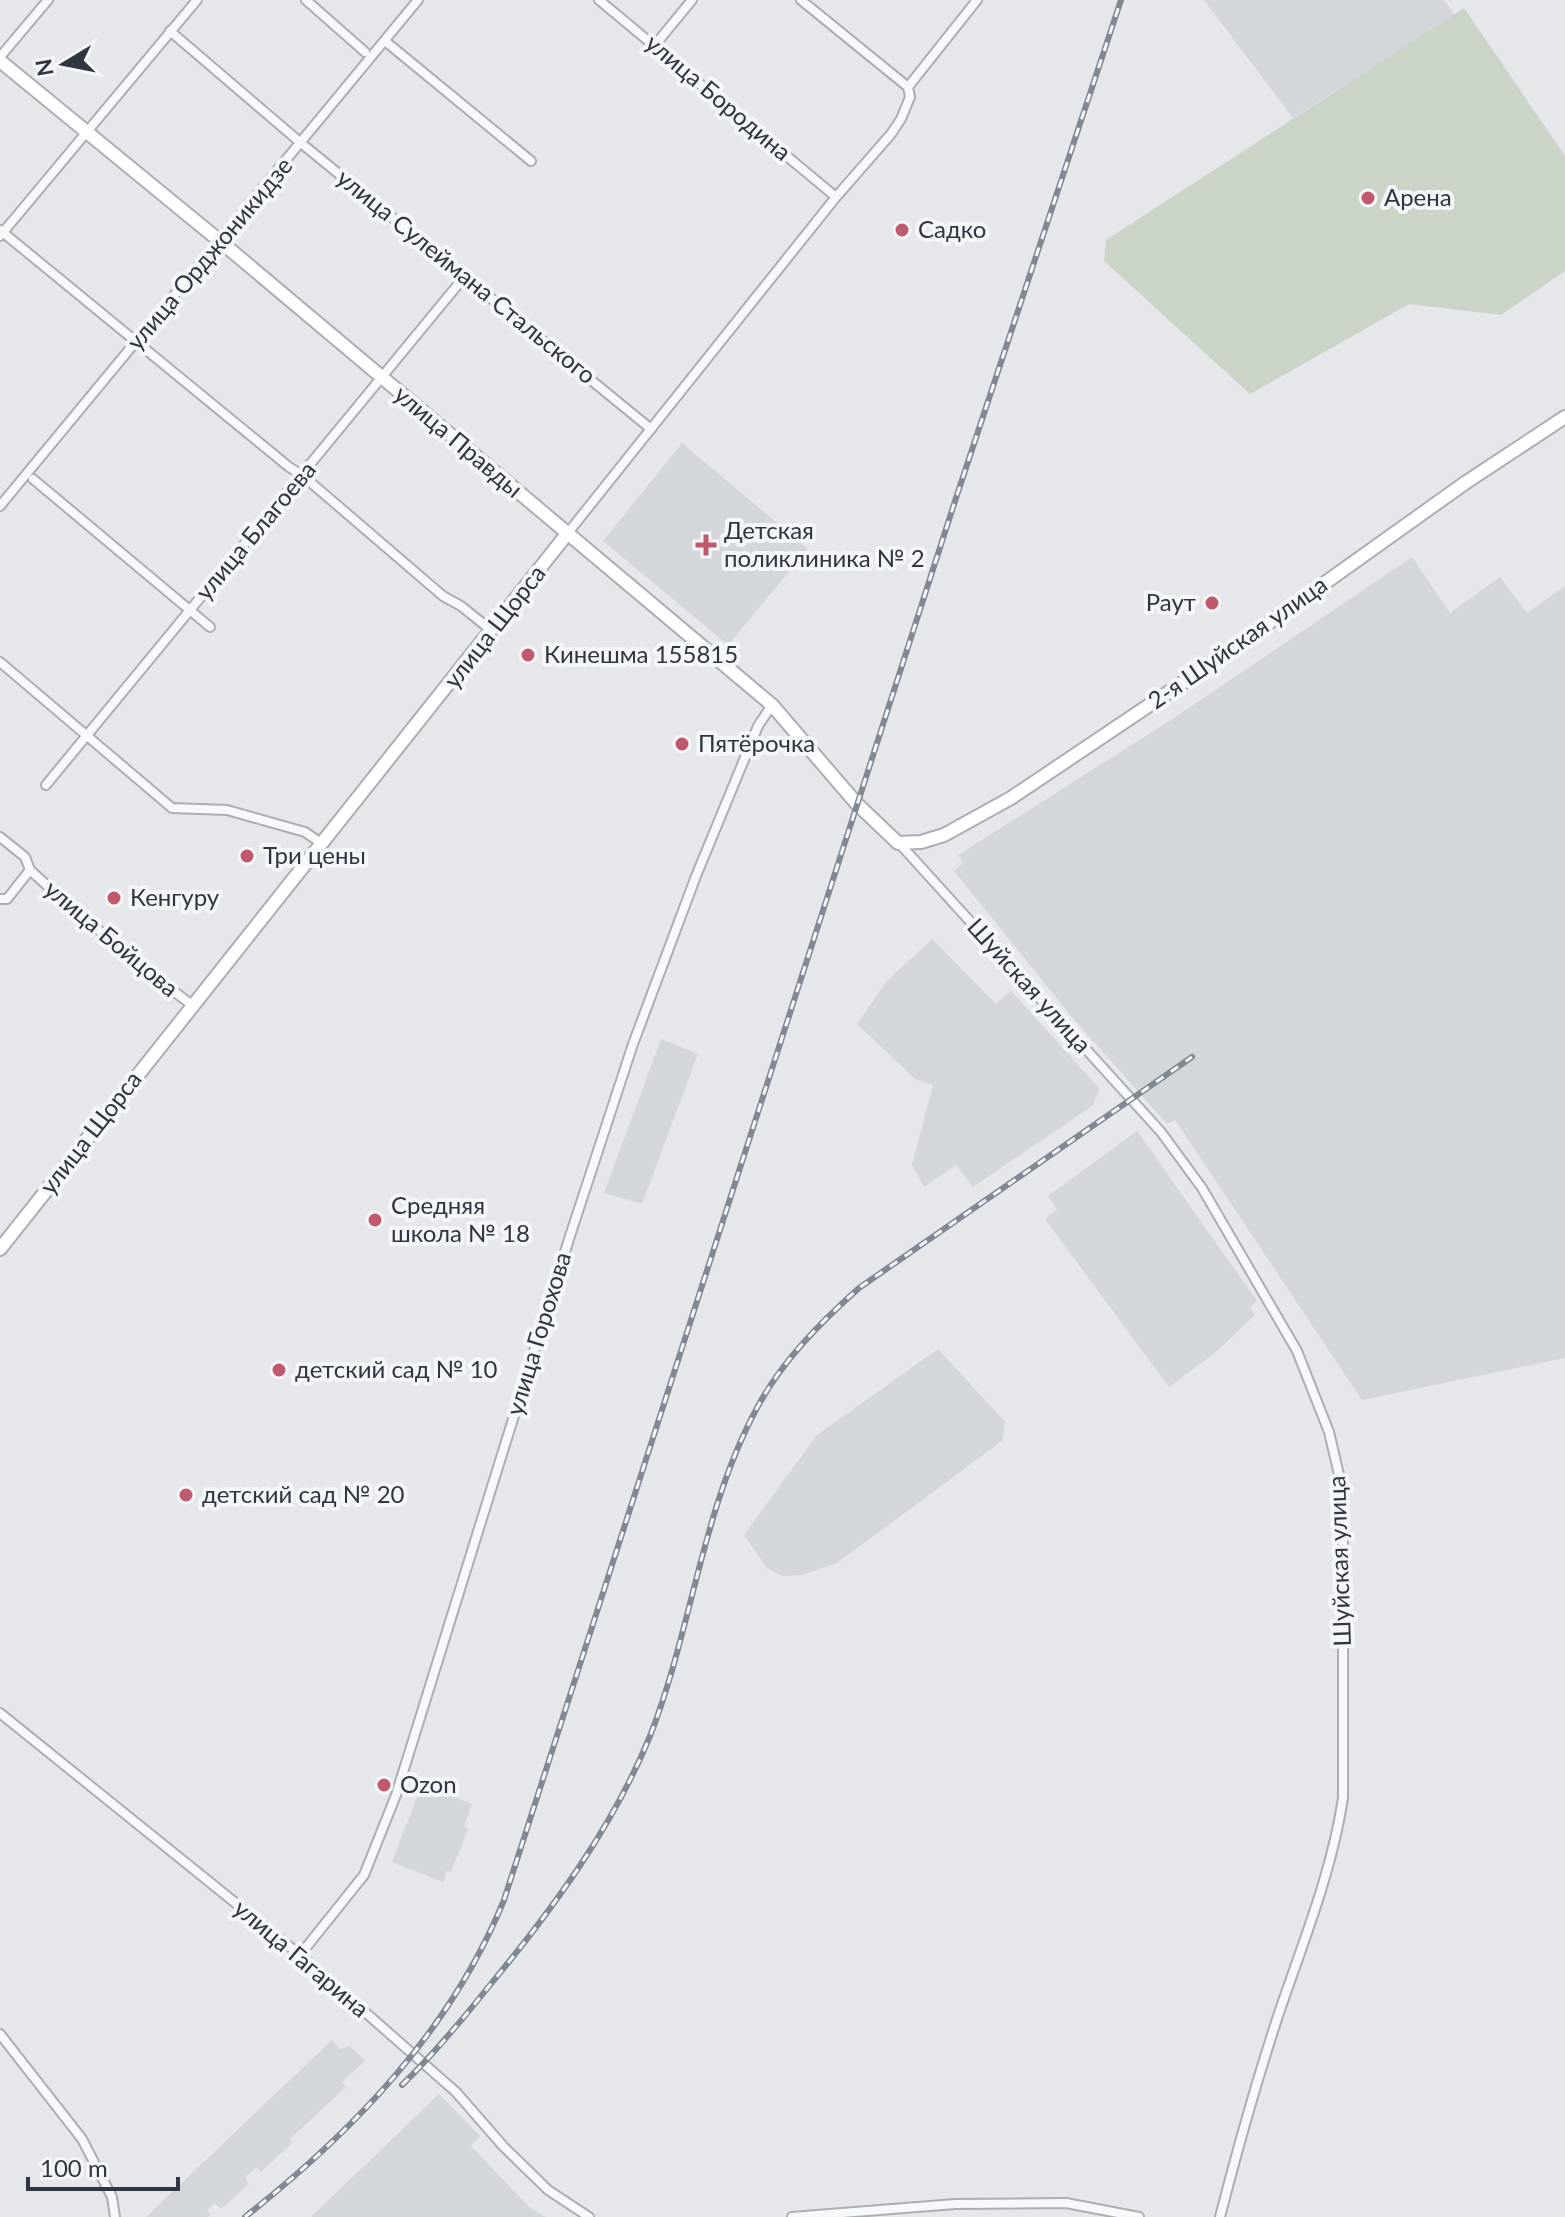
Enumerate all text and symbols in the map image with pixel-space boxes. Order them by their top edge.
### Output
north arrow [24,24,104,104]
street label: улица Бородина [640,28,798,166]
text: N [29,57,59,78]
street label: улица Орджоникидзе [120,151,298,355]
street label: улица Сулеймана Стальского [332,162,602,389]
place label: Арена [1384,182,1452,211]
marker: Арена [1359,189,1377,207]
place label: Садко [918,214,986,243]
marker: Садко [893,221,911,239]
street label: улица Правды [389,379,529,503]
street label: улица Благоева [189,455,321,605]
place label: Детская поликлиника № 2 [724,515,925,572]
marker: Детская поликлиника № 2 [695,534,717,556]
street label: улица Щорса [437,559,551,693]
street label: 2-я Шуйская улица [1142,569,1332,714]
place label: Раут [1146,587,1196,616]
marker: Раут [1203,594,1221,612]
place label: Кинешма 155815 [544,639,738,668]
marker: Кинешма 155815 [519,646,537,664]
place label: Пятёрочка [698,728,815,757]
marker: Пятёрочка [673,735,691,753]
place label: Три цены [263,840,366,869]
marker: Три цены [238,847,256,865]
street label: улица Бойцова [39,873,185,1002]
place label: Кенгуру [130,882,220,911]
marker: Кенгуру [105,889,123,907]
street label: Шуйская улица [962,912,1098,1058]
street label: улица Щорса [33,1065,147,1199]
place label: Средняя школа № 18 [391,1190,530,1247]
marker: Средняя школа № 18 [366,1211,384,1229]
street label: улица Горохова [499,1248,576,1419]
place label: детский сад № 10 [295,1354,498,1383]
marker: детский сад № 10 [270,1361,288,1379]
street label: Шуйская улица [1321,1475,1356,1647]
place label: детский сад № 20 [202,1479,405,1508]
marker: детский сад № 20 [177,1486,195,1504]
place label: Ozon [400,1769,457,1798]
marker: Ozon [375,1776,393,1794]
street label: улица Гагарина [229,1893,375,2023]
scale bar [28,2141,178,2191]
text: 100 m [40,2153,108,2182]

